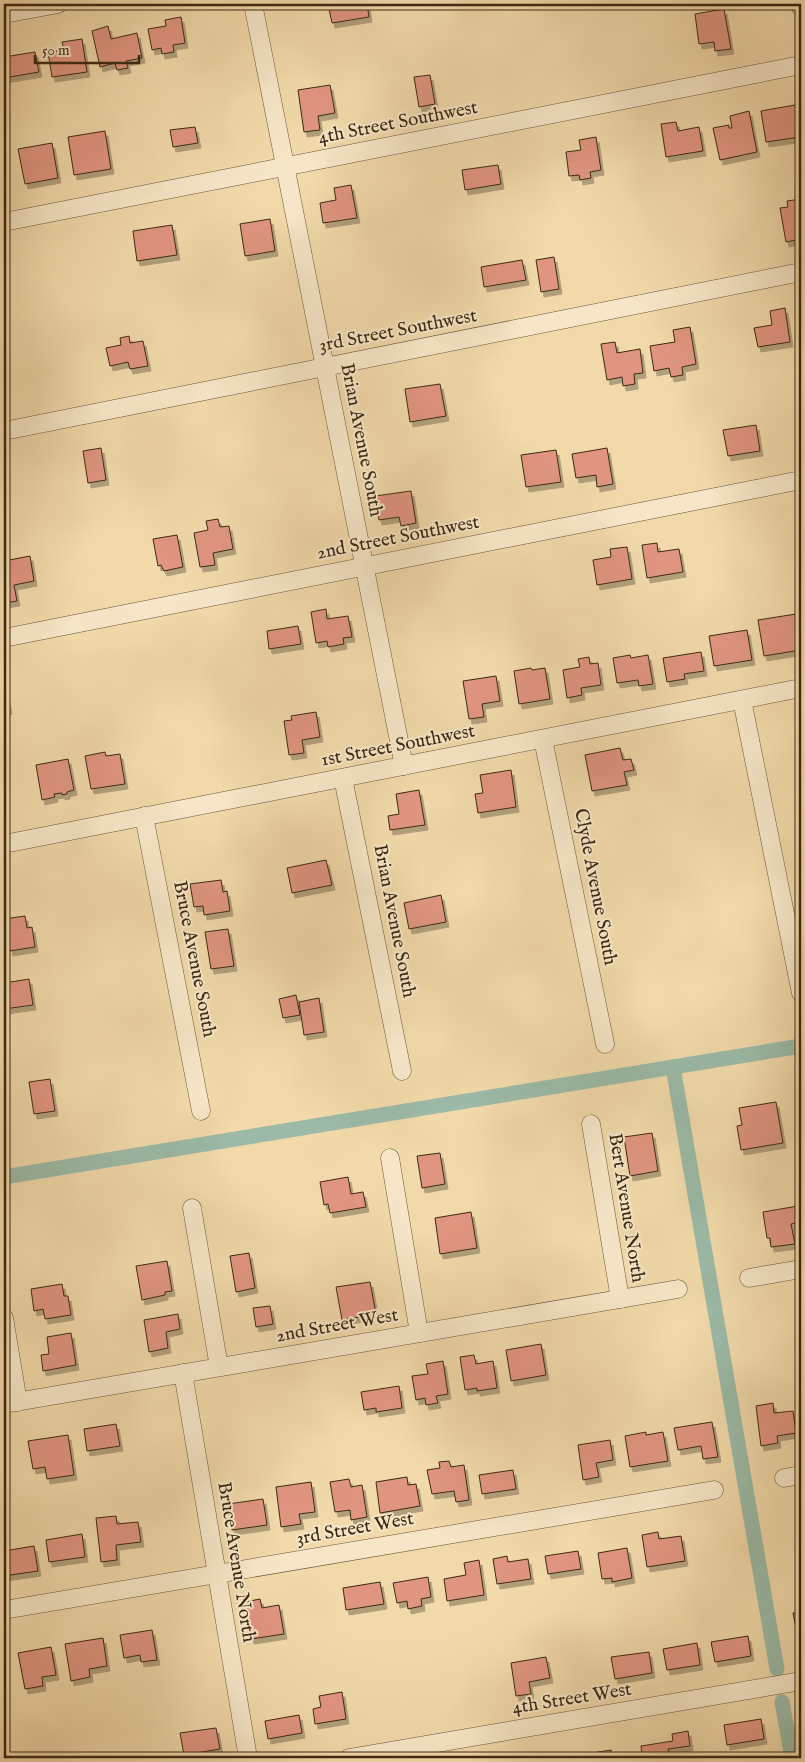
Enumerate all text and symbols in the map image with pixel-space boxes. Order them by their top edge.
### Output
scale bar [35,32,139,64]
text: 50 m [42,41,70,60]
street label: 4th Street Southwest [316,96,480,150]
street label: 3rd Street Southwest [317,304,479,358]
street label: Brian Avenue South [334,361,388,519]
street label: 2nd Street Southwest [315,510,482,566]
street label: 1st Street Southwest [319,719,477,773]
street label: Clyde Avenue South [568,807,622,967]
street label: Brian Avenue South [367,842,421,1000]
street label: Bruce Avenue South [167,879,221,1039]
street label: Bert Avenue North [602,1132,650,1284]
street label: 2nd Street West [274,1303,400,1349]
street label: Bruce Avenue North [211,1480,261,1644]
street label: 3rd Street West [294,1507,416,1551]
street label: 4th Street West [511,1678,634,1720]

